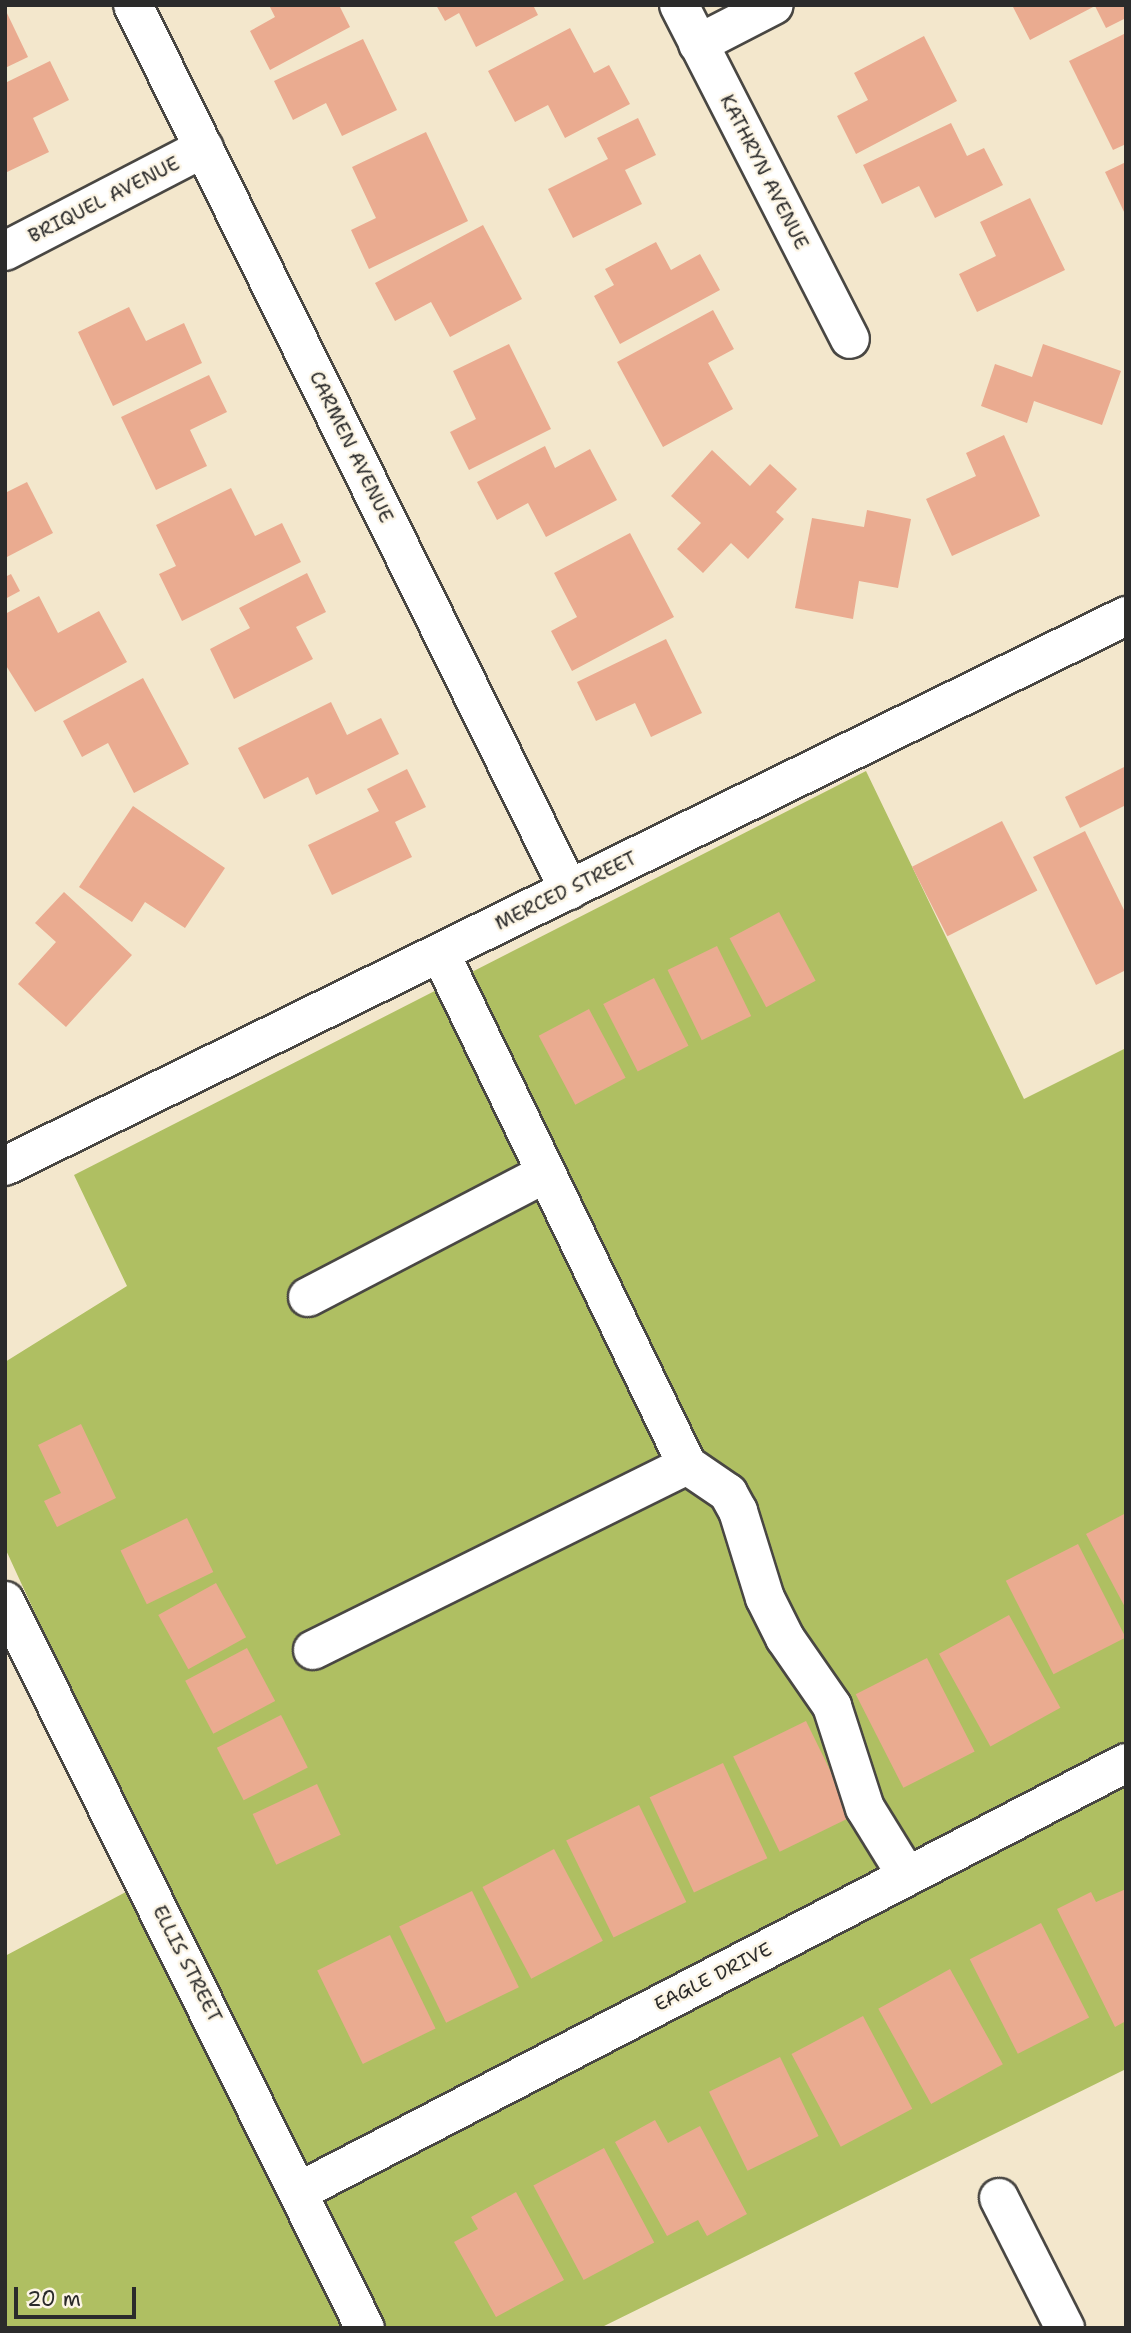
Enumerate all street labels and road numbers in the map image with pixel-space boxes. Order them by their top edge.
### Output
street label: KATHRYN AVENUE [715,91,813,253]
street label: BRIQUEL AVENUE [25,152,183,248]
street label: CARMEN AVENUE [304,368,398,526]
street label: MERCED STREET [491,847,641,935]
street label: ELLIS STREET [148,1902,226,2026]
street label: EAGLE DRIVE [651,1938,775,2016]

